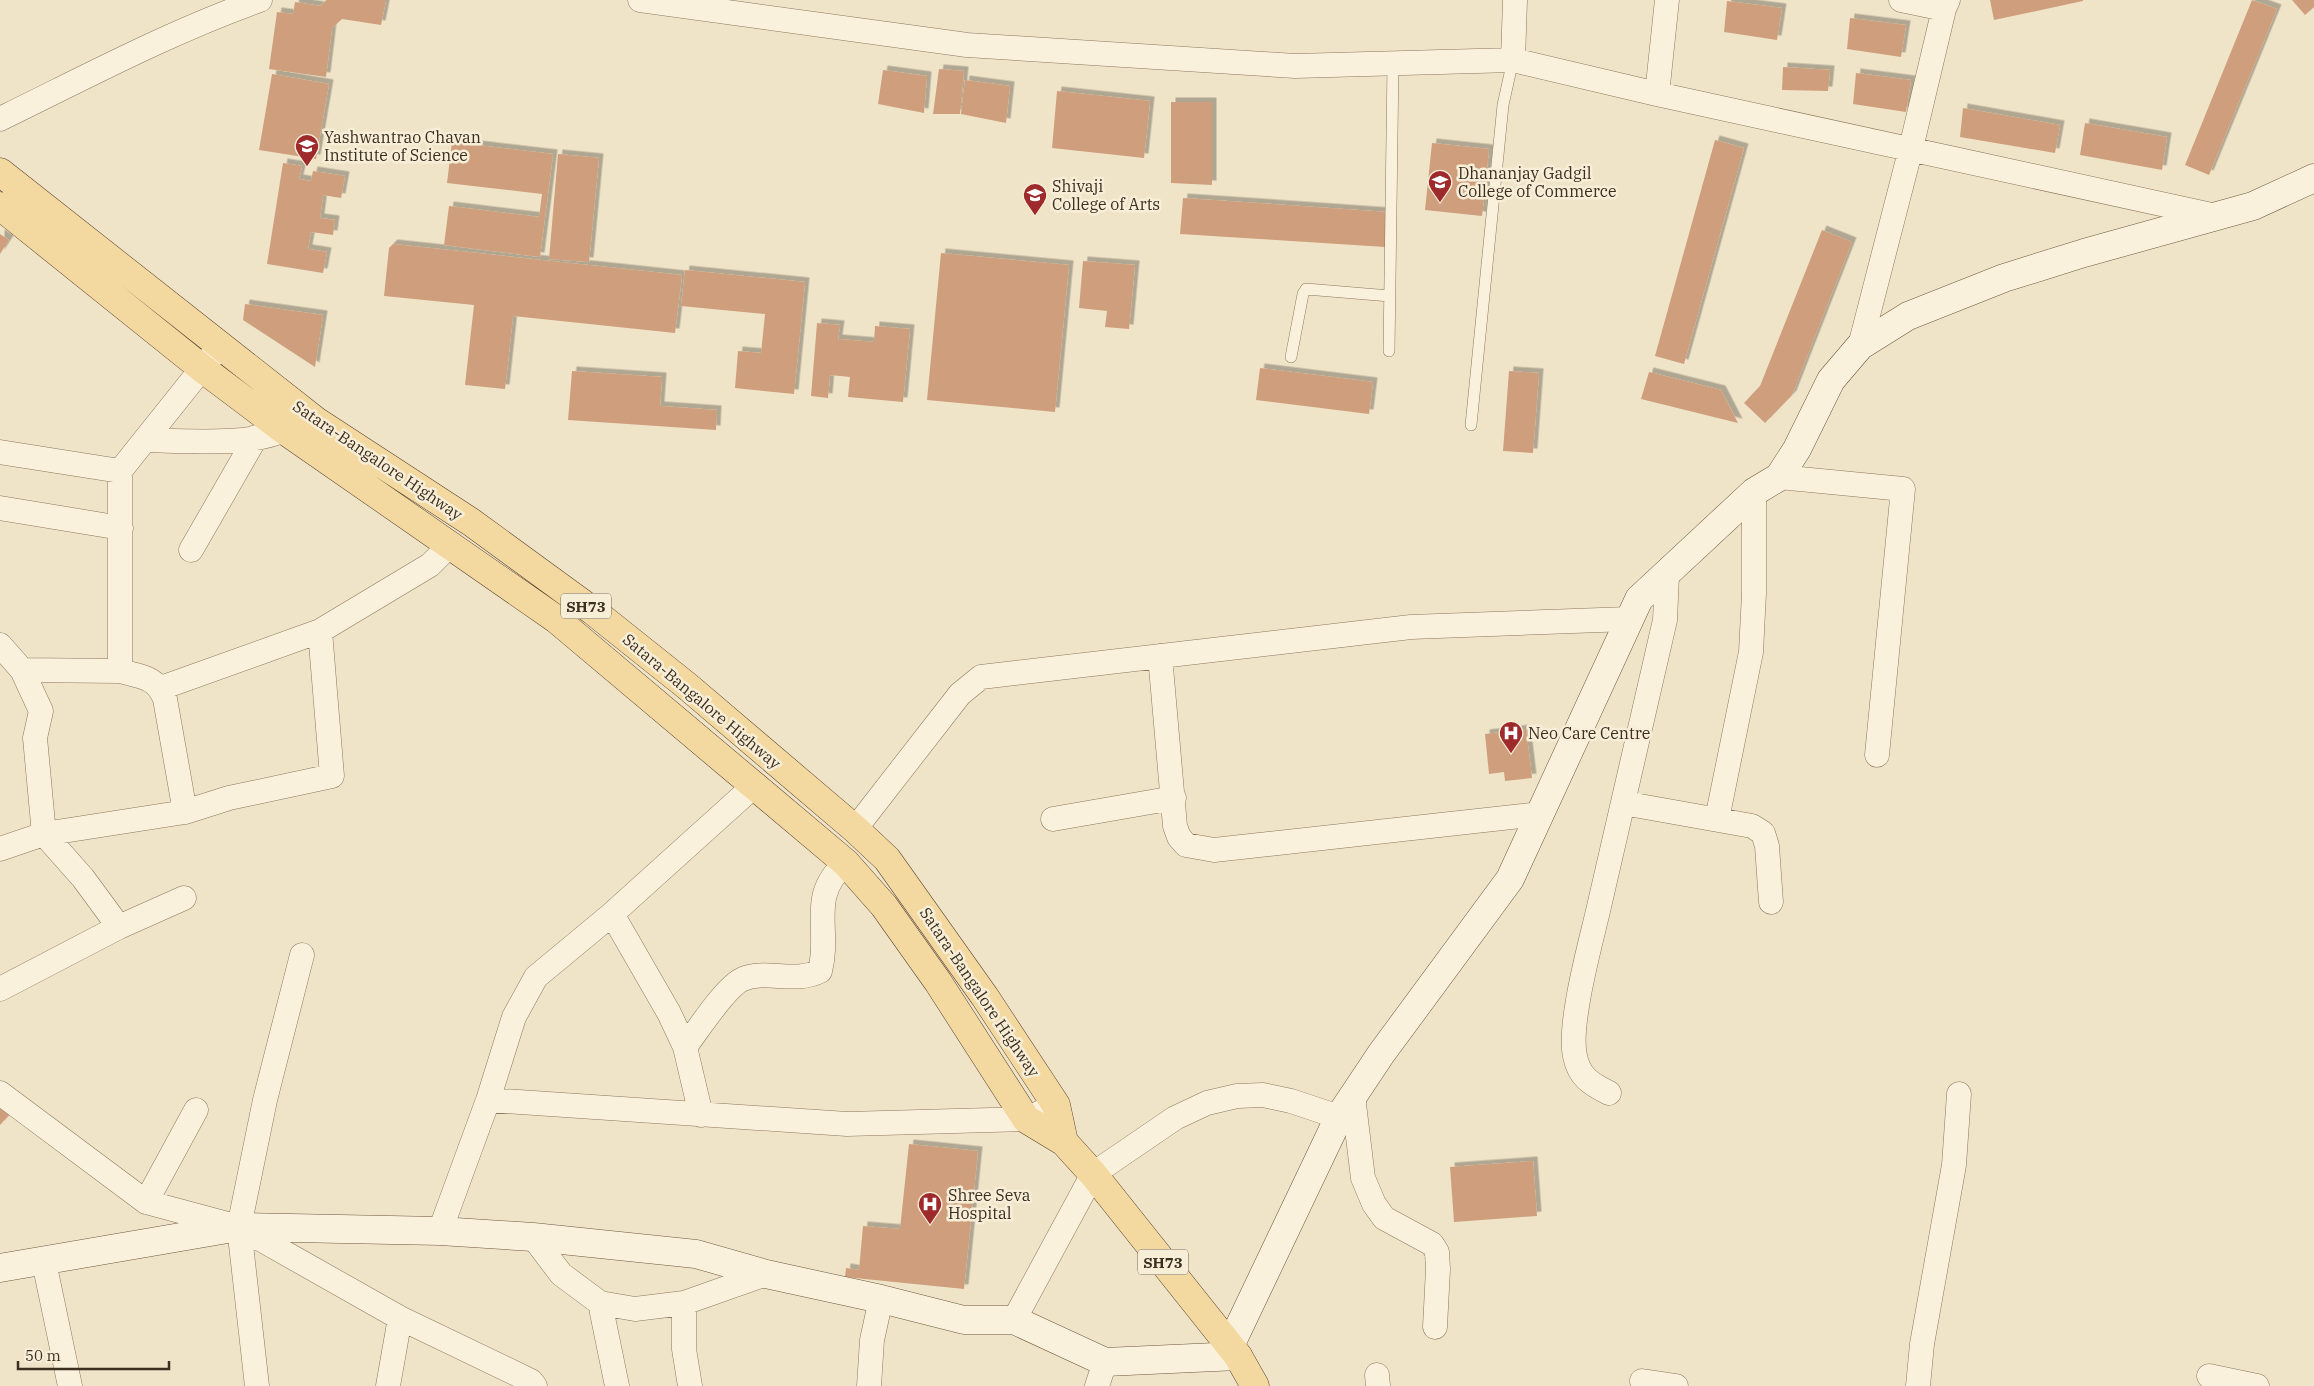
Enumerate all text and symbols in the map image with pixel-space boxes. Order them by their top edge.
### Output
place label: Yashwantrao Chavan Institute of Science [324,127,481,165]
school or university icon: Yashwantrao Chavan Institute of Science [294,133,320,167]
place label: Dhananjay Gadgil College of Commerce [1458,163,1617,201]
school or university icon: Dhananjay Gadgil College of Commerce [1427,169,1453,203]
place label: Shivaji College of Arts [1052,176,1160,214]
school or university icon: Shivaji College of Arts [1022,182,1048,216]
street label: Satara-Bangalore Highway [289,396,467,525]
road number: SH73 [561,594,611,618]
street label: Satara-Bangalore Highway [619,629,786,773]
hospital icon: Neo Care Centre [1498,720,1524,754]
place label: Neo Care Centre [1528,723,1650,743]
street label: Satara-Bangalore Highway [916,903,1045,1081]
place label: Shree Seva Hospital [948,1185,1031,1223]
hospital icon: Shree Seva Hospital [917,1191,943,1225]
road number: SH73 [1138,1250,1188,1274]
scale bar [18,1338,169,1370]
text: 50 m [25,1346,61,1365]

